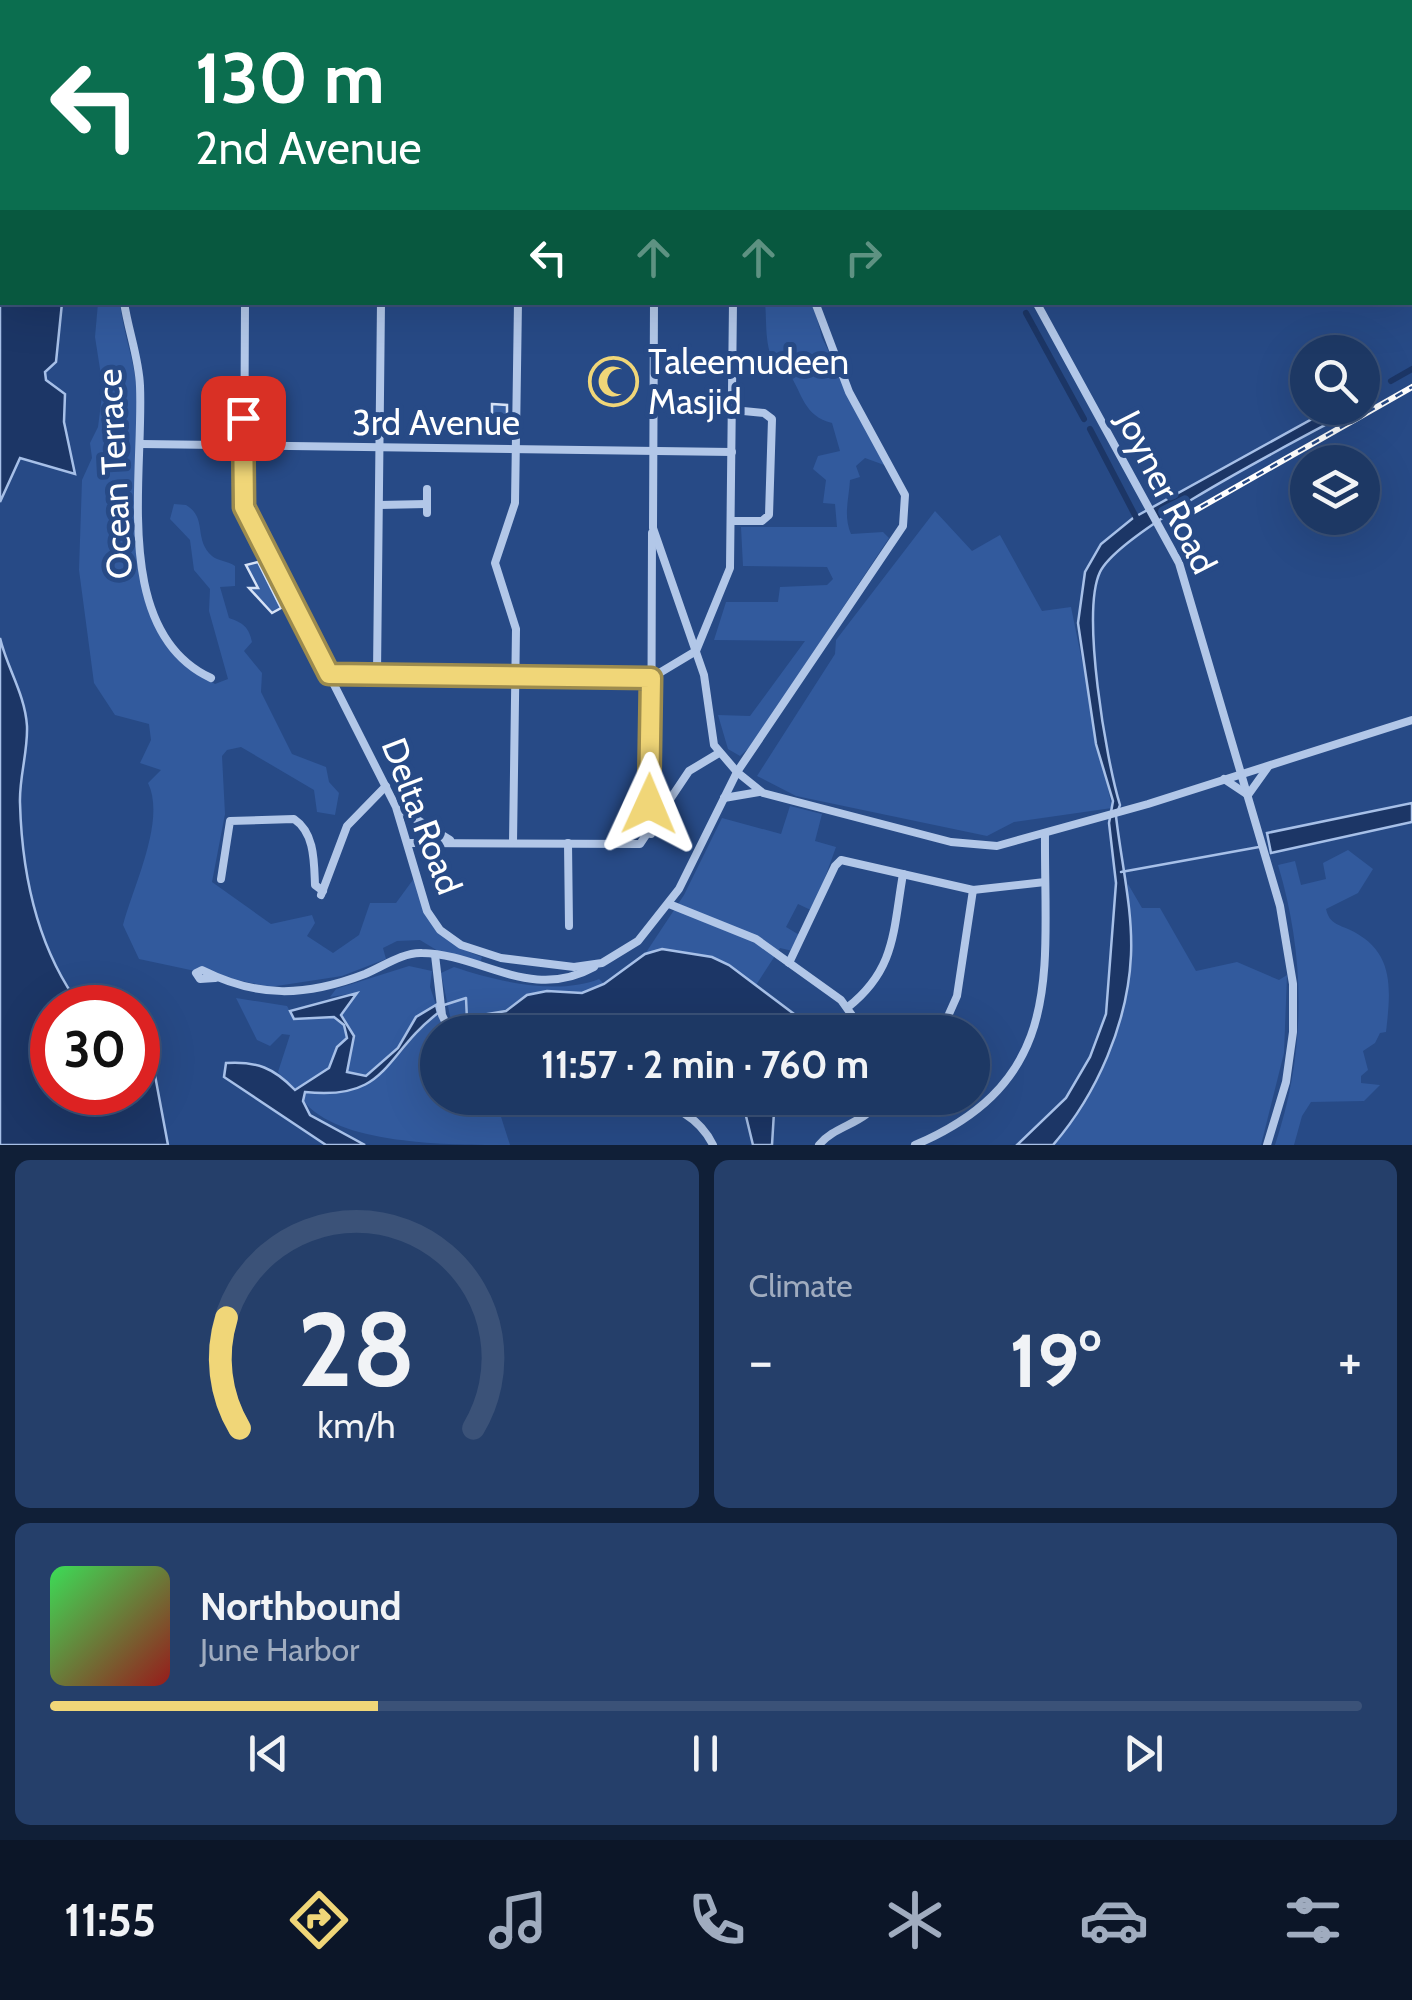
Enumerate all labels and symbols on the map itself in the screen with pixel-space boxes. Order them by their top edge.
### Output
place label: Taleemudeen Masjid [648,340,849,423]
mosque icon: Taleemudeen Masjid [587,355,639,407]
street label: Ocean Terrace [87,368,141,580]
pin [201,376,286,461]
street label: 3rd Avenue [352,401,520,444]
street label: Joyner Road [1107,402,1226,581]
street label: Delta Road [373,732,471,900]
position arrow [597,752,701,856]
speed limit sign: 30 [30,985,160,1115]

